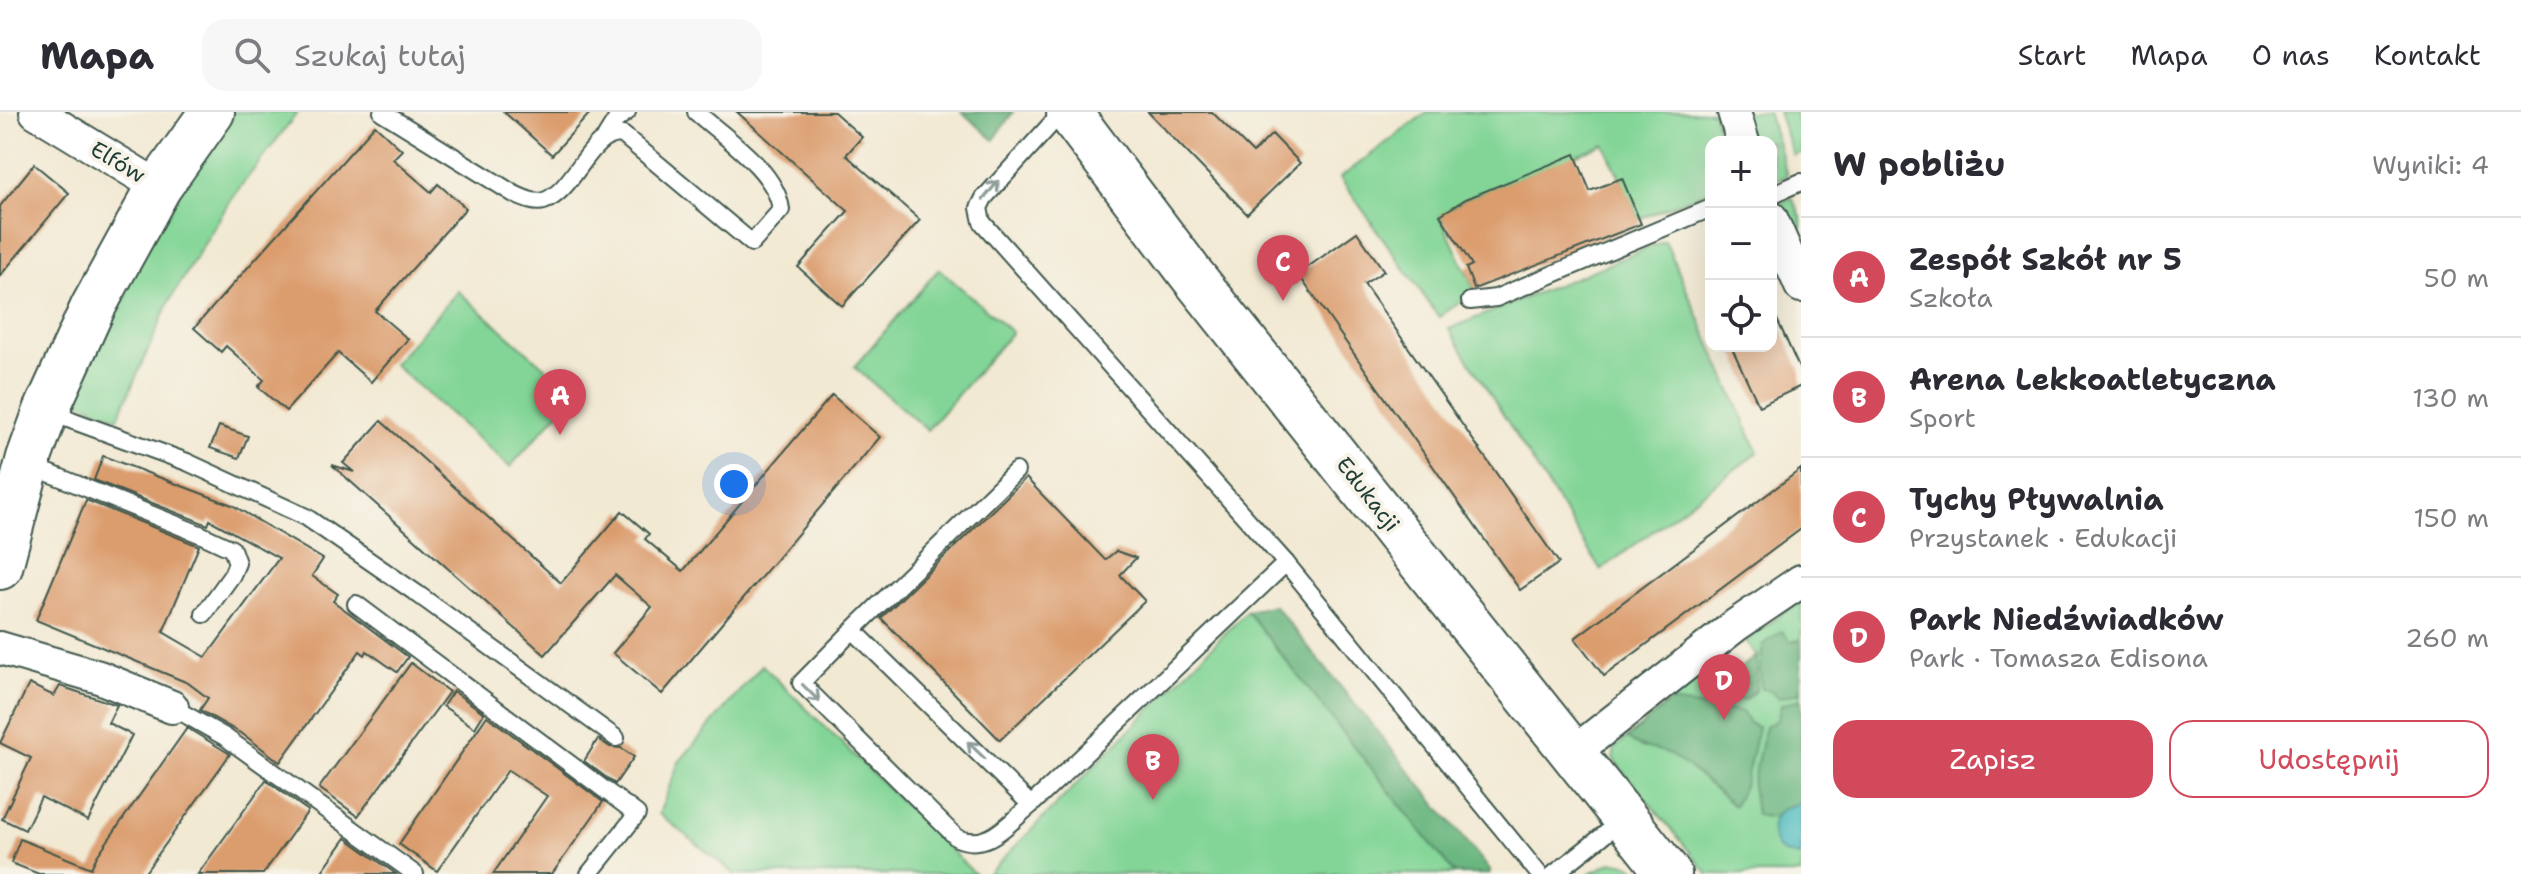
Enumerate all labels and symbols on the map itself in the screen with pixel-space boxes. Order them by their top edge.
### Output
street label: Elfów [85,134,151,190]
one-way arrow [982,181,1000,201]
pin: C [1257,235,1309,301]
pin: A [534,369,586,435]
street label: Edukacji [1330,451,1406,537]
your location [714,464,754,504]
pin: D [1698,654,1750,720]
one-way arrow [801,683,820,702]
pin: B [1127,734,1179,800]
one-way arrow [967,741,986,760]

